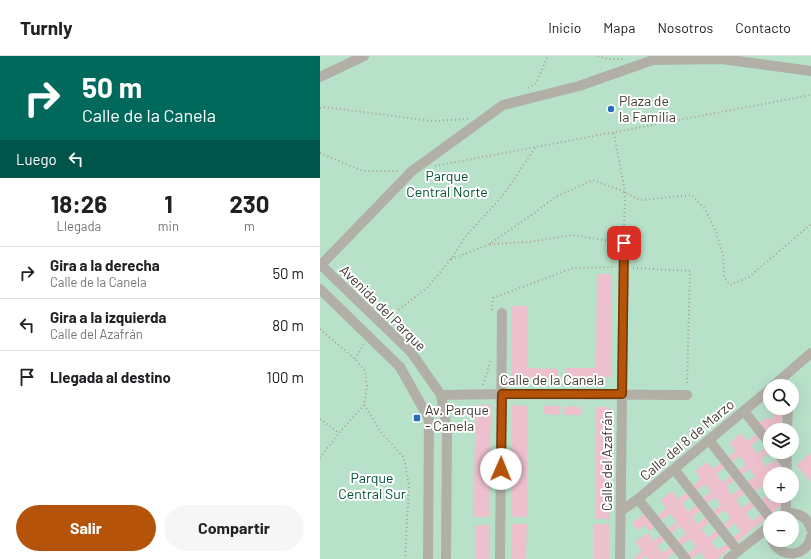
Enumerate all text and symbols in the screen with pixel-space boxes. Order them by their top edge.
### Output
text: Turnly [20,16,72,39]
text: Inicio [548,19,581,36]
text: Mapa [603,19,635,36]
text: Nosotros [657,19,713,36]
text: Contacto [735,19,791,36]
text: 50 m [82,70,142,104]
icon: right [16,72,68,124]
place label: Plaza de la Familia [619,92,676,125]
text: Calle de la Canela [82,104,216,126]
marker: Plaza de la Familia [606,104,616,114]
icon: left [65,148,87,170]
text: Luego [16,150,57,168]
park label: Parque Central Norte [406,167,488,200]
text: 18:26 [51,189,107,218]
text: 1 [164,189,173,218]
text: 230 [230,189,269,218]
text: Llegada [57,218,101,234]
text: min [158,218,179,234]
text: m [244,218,255,234]
pin [607,226,641,260]
icon: arrive [613,232,635,254]
text: Gira a la derecha [50,256,160,274]
street label: Avenida del Parque [337,261,430,354]
icon: right [16,262,38,284]
text: 50 m [272,264,304,282]
text: Calle de la Canela [50,274,147,290]
text: Gira a la izquierda [50,308,166,326]
icon: left [16,314,38,336]
text: 80 m [272,316,304,334]
text: Calle del Azafrán [50,326,143,342]
icon: arrive [16,366,38,388]
text: Llegada al destino [50,368,171,386]
text: 100 m [266,368,304,386]
street label: Calle de la Canela [500,371,604,388]
map controls [763,379,799,547]
button: search [763,379,799,415]
street label: Calle del 8 de Marzo [636,395,737,484]
place label: Av. Parque - Canela [425,401,489,434]
street label: Calle del Azafrán [598,411,615,511]
marker: Av. Parque - Canela [412,413,422,423]
button: layers [763,423,799,459]
position arrow [480,448,522,490]
button: + [763,467,799,503]
park label: Parque Central Sur [338,469,406,502]
button: Salir [16,505,156,551]
button: Compartir [164,505,304,551]
button: − [763,511,799,547]

